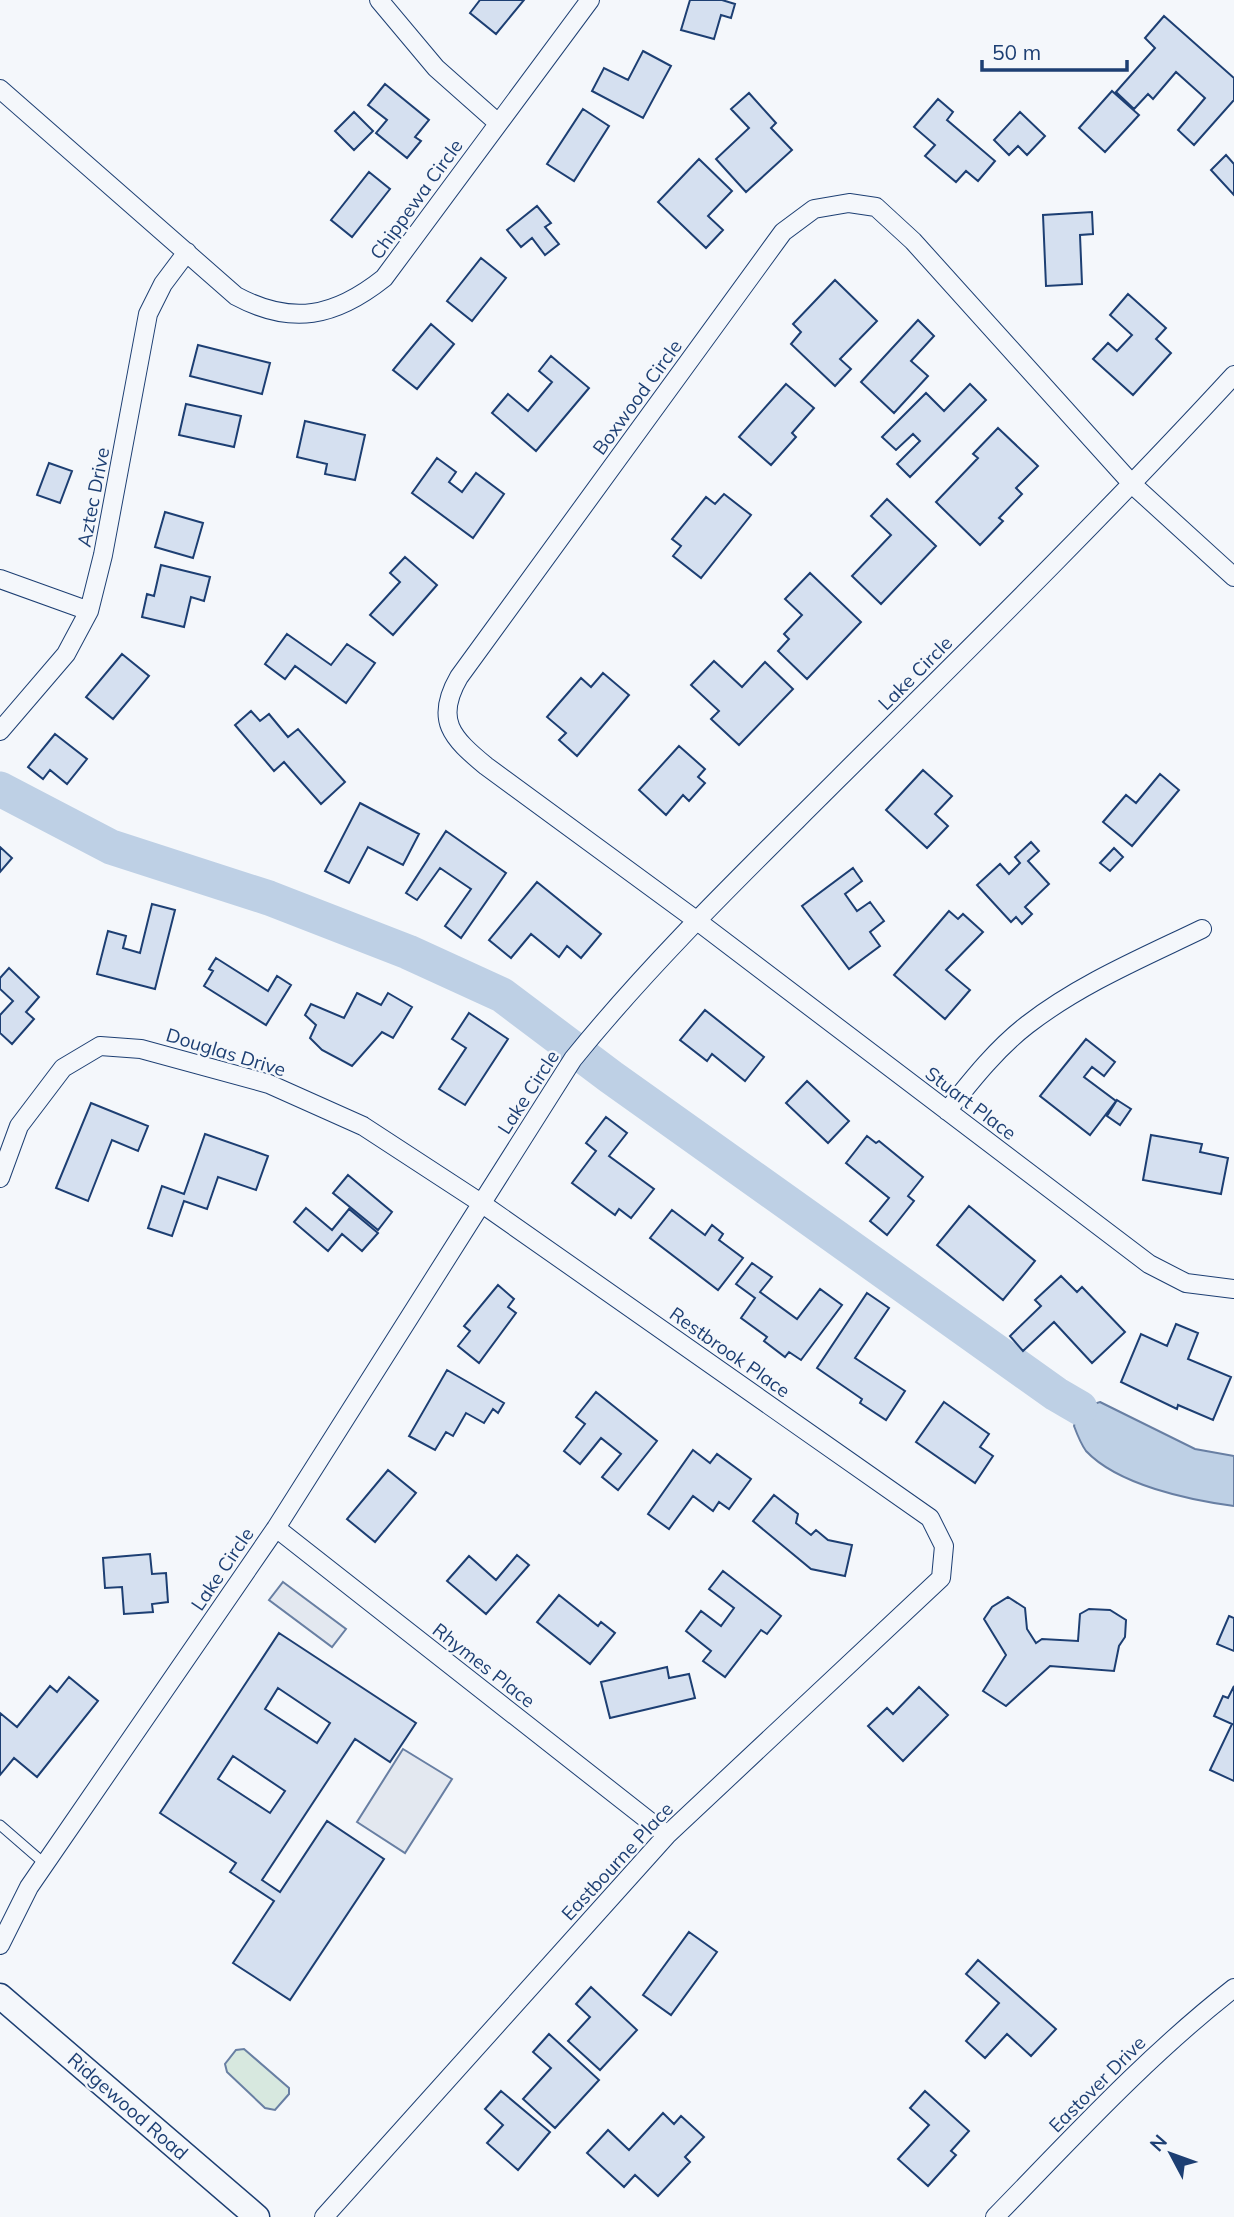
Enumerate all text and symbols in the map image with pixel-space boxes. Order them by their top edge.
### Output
scale bar [982,28,1127,72]
text: 50 m [992,39,1041,65]
street label: Chippewa Circle [364,134,468,264]
street label: Boxwood Circle [587,335,687,459]
street label: Aztec Drive [72,445,114,549]
street label: Lake Circle [873,631,957,715]
street label: Douglas Drive [163,1022,289,1082]
street label: Lake Circle [492,1046,564,1138]
street label: Stuart Place [921,1061,1021,1145]
street label: Restbrook Place [665,1302,795,1402]
street label: Lake Circle [185,1523,259,1615]
street label: Rhymes Place [428,1618,540,1712]
street label: Eastbourne Place [556,1797,678,1925]
street label: Eastover Drive [1044,2031,1150,2137]
street label: Ridgewood Road [63,2047,193,2165]
north arrow [1136,2119,1206,2189]
text: N [1144,2130,1172,2156]

